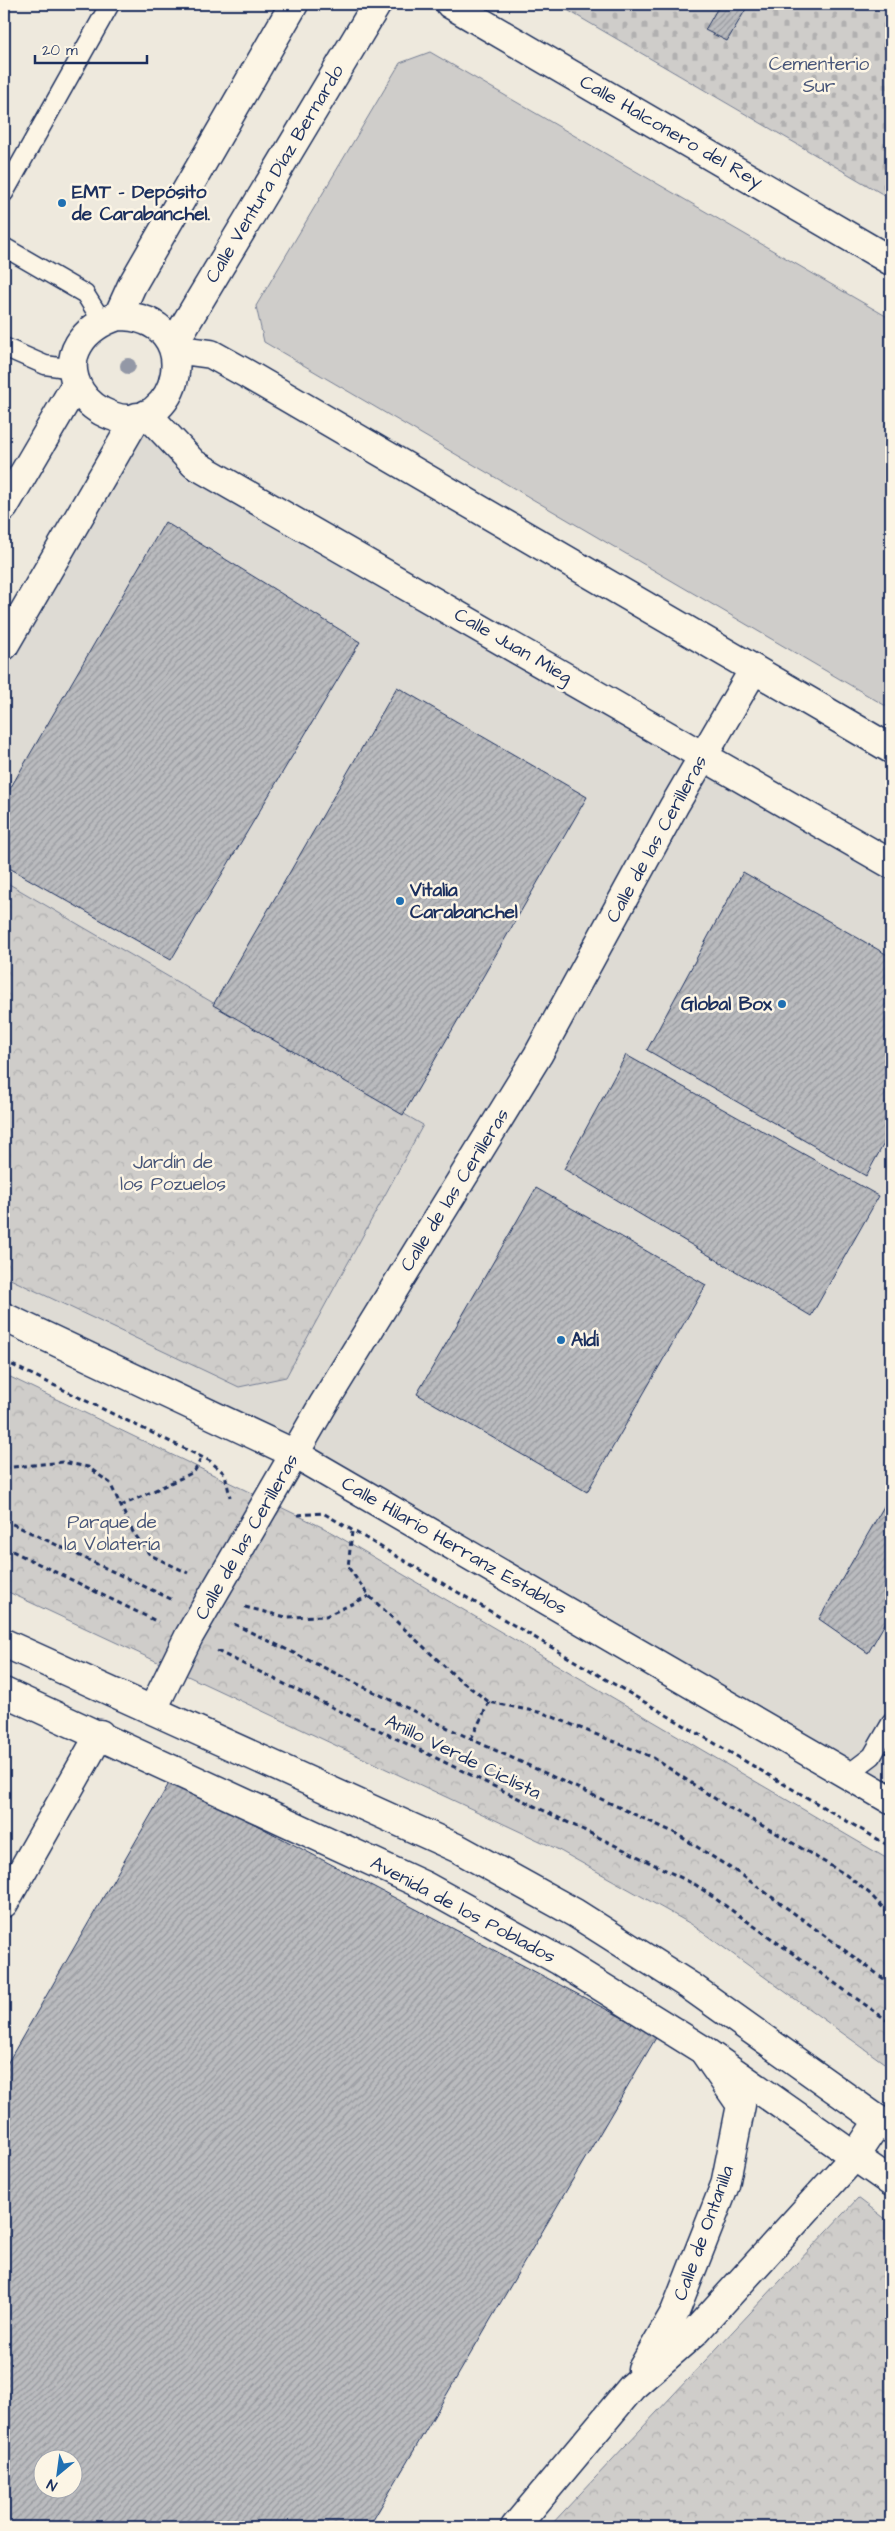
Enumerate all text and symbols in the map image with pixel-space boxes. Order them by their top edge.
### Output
scale bar [35,32,148,64]
text: 20 m [42,40,78,61]
park label: Cementerio Sur [769,51,869,100]
street label: Calle Ventura Díaz Bernardo [199,60,351,288]
street label: Calle Halconero del Rey [574,68,768,197]
place label: EMT - Depósito de Carabanchel. [71,179,210,228]
marker: EMT - Depósito de Carabanchel. [56,197,68,209]
street label: Calle Juan Mieg [449,601,577,692]
street label: Calle de las Cerilleras [600,750,714,928]
place label: Vitalia Carabanchel [409,877,518,926]
marker: Vitalia Carabanchel [394,895,406,907]
place label: Global Box [681,991,773,1018]
marker: Global Box [776,998,788,1010]
street label: Calle de las Cerilleras [394,1103,516,1277]
park label: Jardín de los Pozuelos [120,1149,226,1198]
place label: Aldi [571,1327,599,1354]
marker: Aldi [555,1334,567,1346]
street label: Calle de las Cerilleras [188,1449,306,1625]
street label: Calle Hilario Herranz Establos [336,1470,572,1622]
park label: Parque de la Volatería [64,1509,161,1558]
street label: Anillo Verde Ciclista [381,1708,546,1807]
street label: Avenida de los Poblados [366,1850,560,1970]
street label: Calle de Ontanilla [667,2161,741,2304]
north arrow [32,2448,82,2498]
text: N [43,2474,61,2495]

